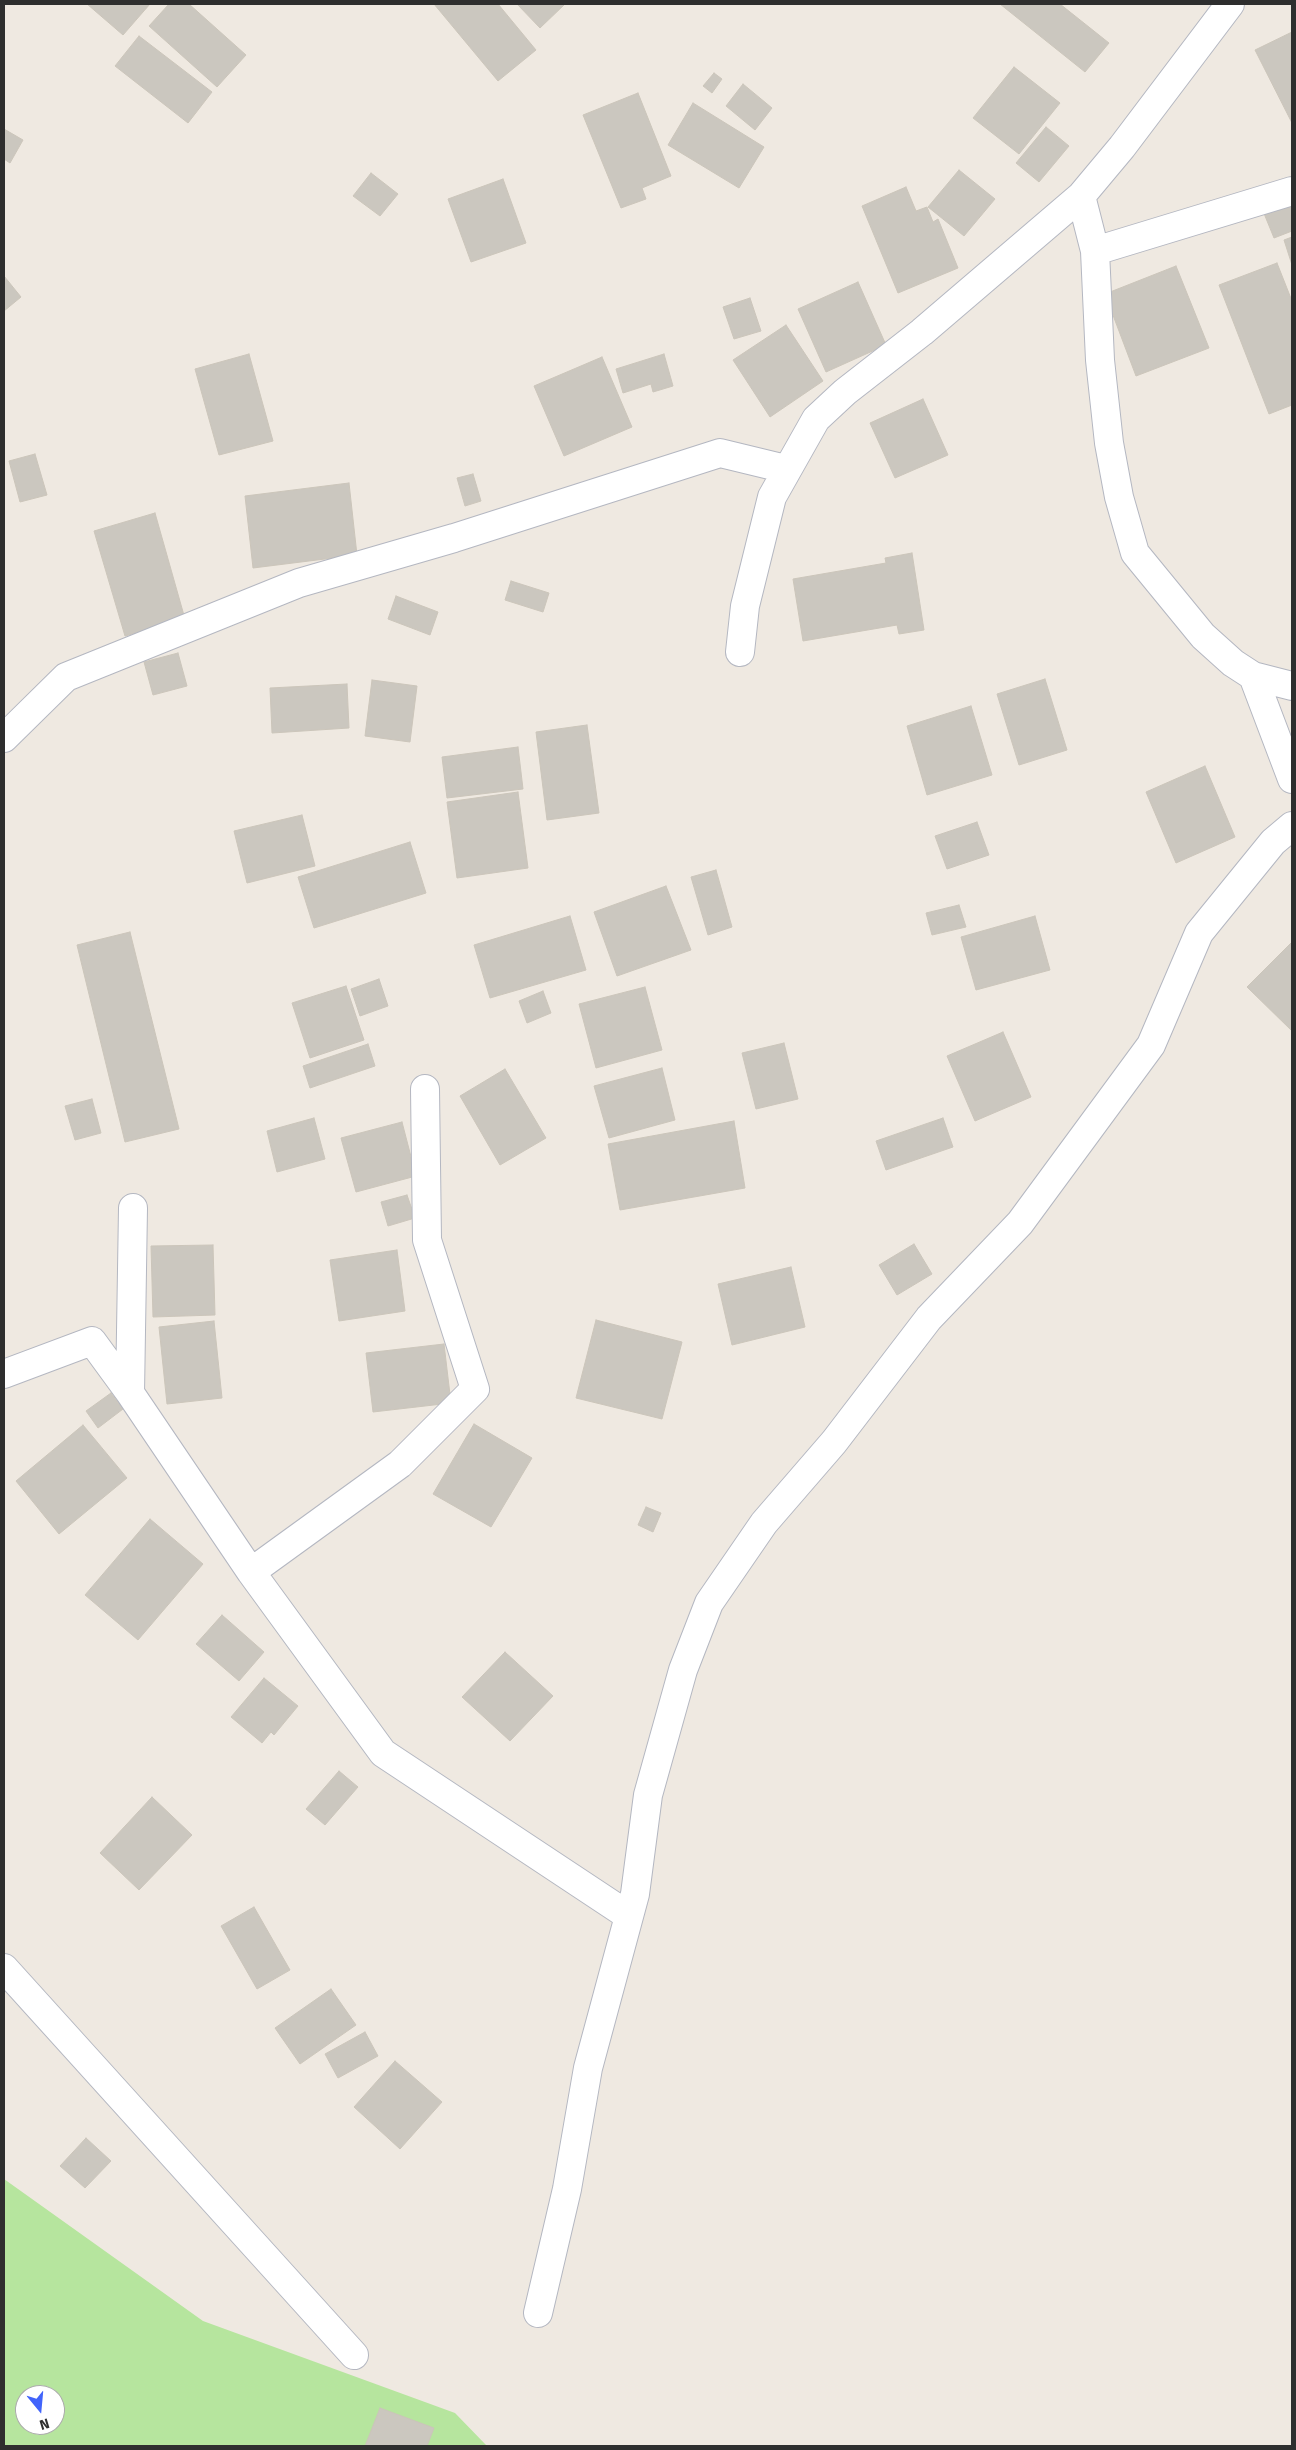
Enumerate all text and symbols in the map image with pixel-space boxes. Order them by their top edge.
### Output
north arrow [15,2385,65,2435]
text: N [37,2414,51,2433]

